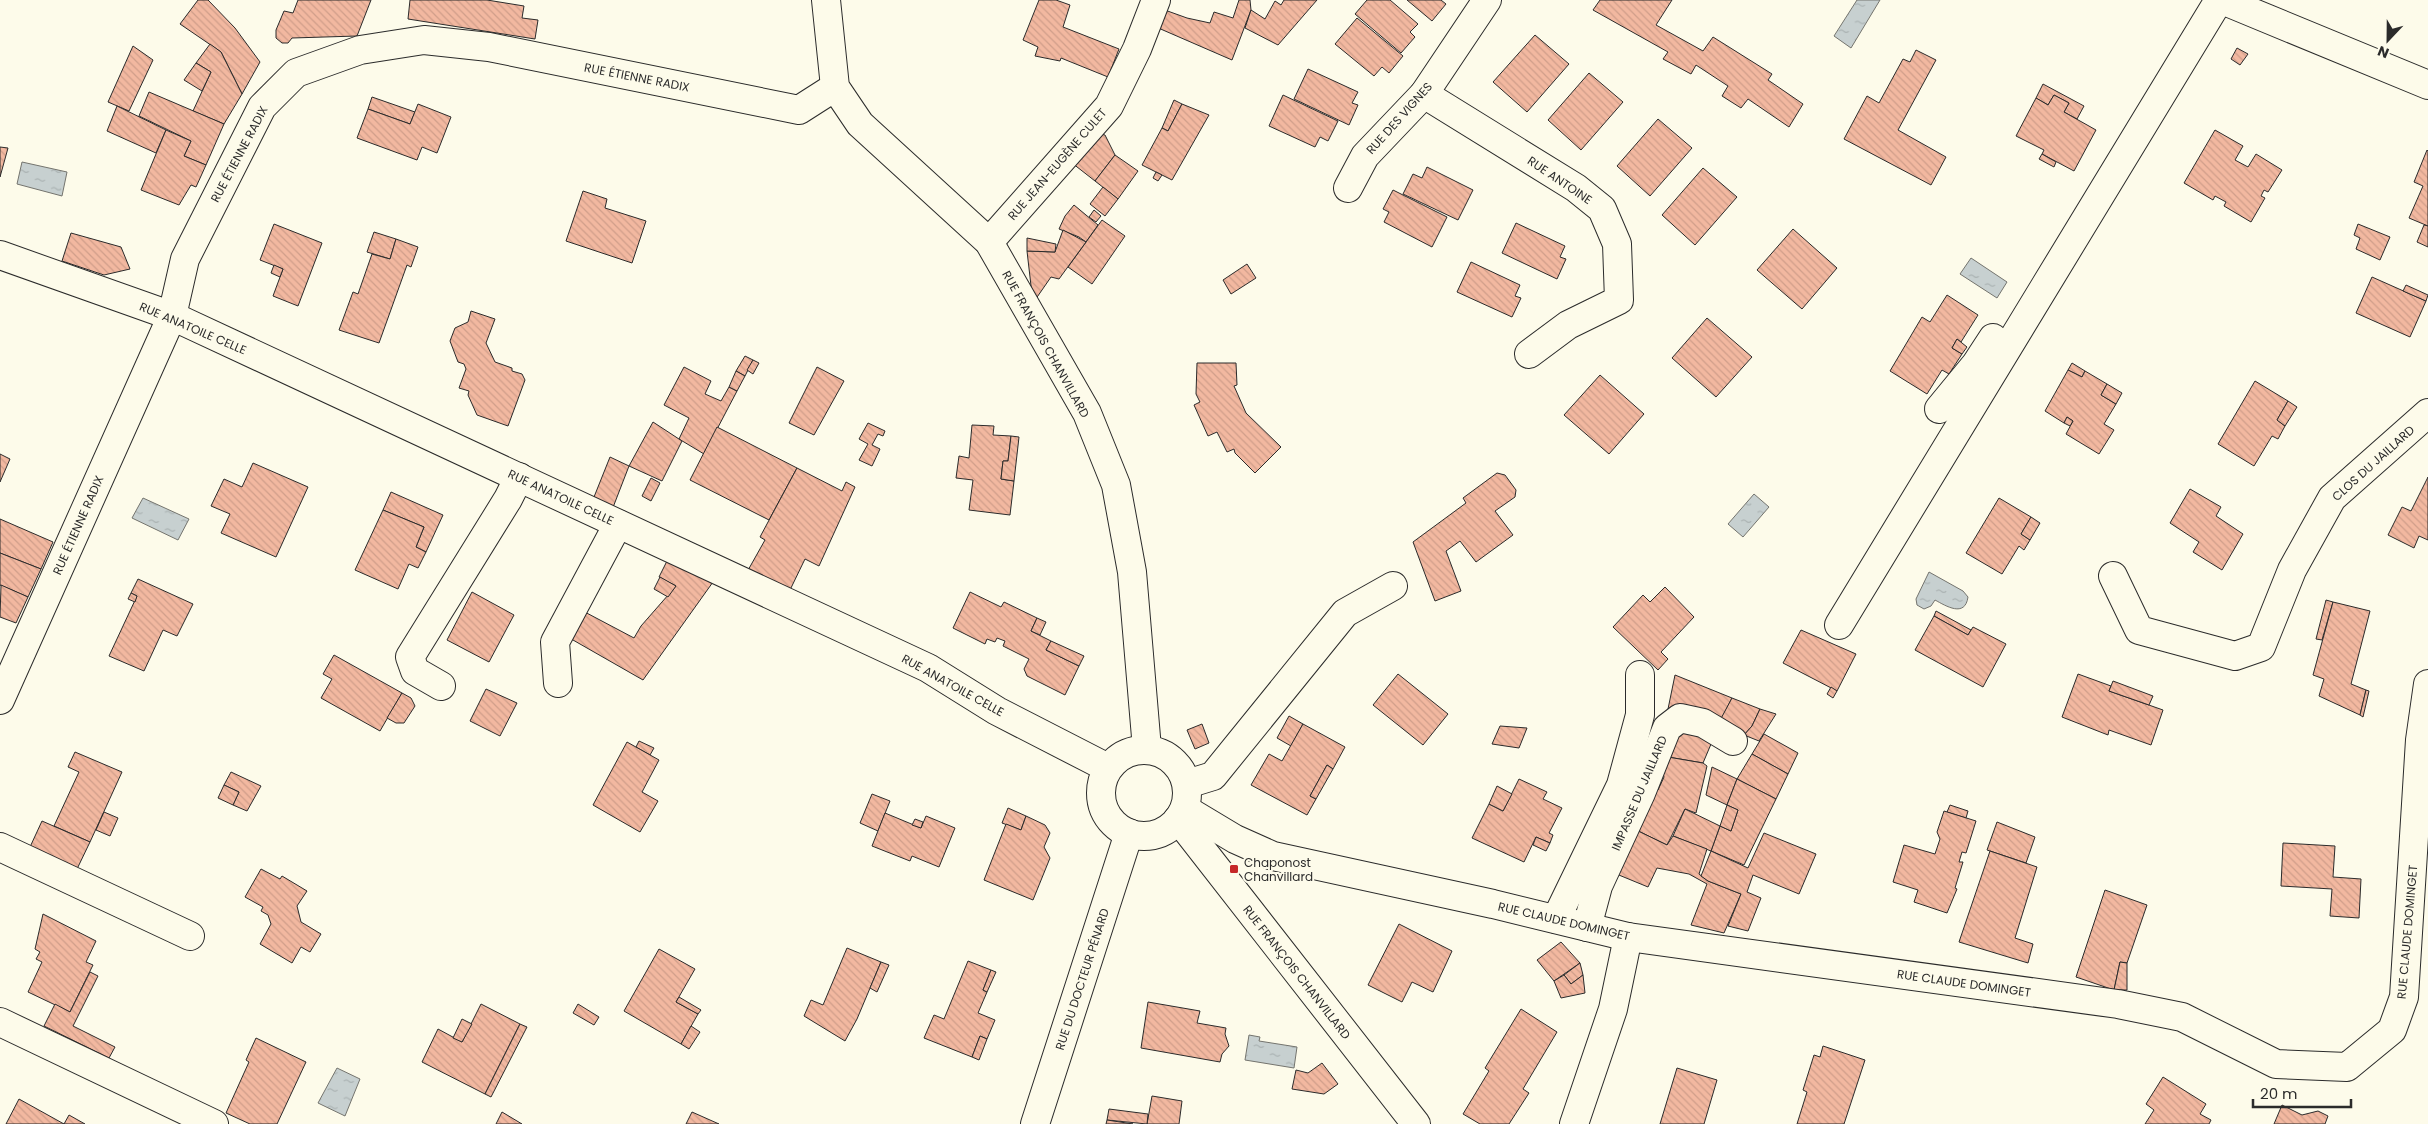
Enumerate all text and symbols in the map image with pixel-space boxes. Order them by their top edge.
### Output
north arrow [2363,15,2413,65]
text: N [2375,41,2392,63]
street label: RUE ÉTIENNE RADIX [583,58,691,96]
street label: RUE DES VIGNES [1362,78,1436,158]
street label: RUE ÉTIENNE RADIX [206,103,272,205]
street label: RUE JEAN-EUGÈNE CULET [1004,104,1111,224]
street label: RUE ANTOINE [1524,152,1596,208]
street label: RUE FRANÇOIS CHANVILLARD [998,267,1094,421]
street label: RUE ANATOILE CELLE [137,298,249,358]
street label: CLOS DU JAILLARD [2328,421,2418,505]
street label: RUE ANATOILE CELLE [505,465,617,529]
street label: RUE ÉTIENNE RADIX [48,473,108,577]
street label: RUE ANATOILE CELLE [899,650,1007,720]
street label: IMPASSE DU JAILLARD [1607,733,1671,853]
place label: Chaponost Chanvillard [1244,854,1313,885]
marker: Chaponost Chanvillard [1228,863,1240,875]
street label: RUE CLAUDE DOMINGET [2393,864,2421,1000]
street label: RUE CLAUDE DOMINGET [1496,898,1632,945]
street label: RUE FRANÇOIS CHANVILLARD [1239,901,1355,1043]
street label: RUE DU DOCTEUR PÉNARD [1051,906,1113,1052]
street label: RUE CLAUDE DOMINGET [1896,965,2032,1001]
scale bar [2253,1076,2350,1108]
text: 20 m [2260,1083,2298,1104]

